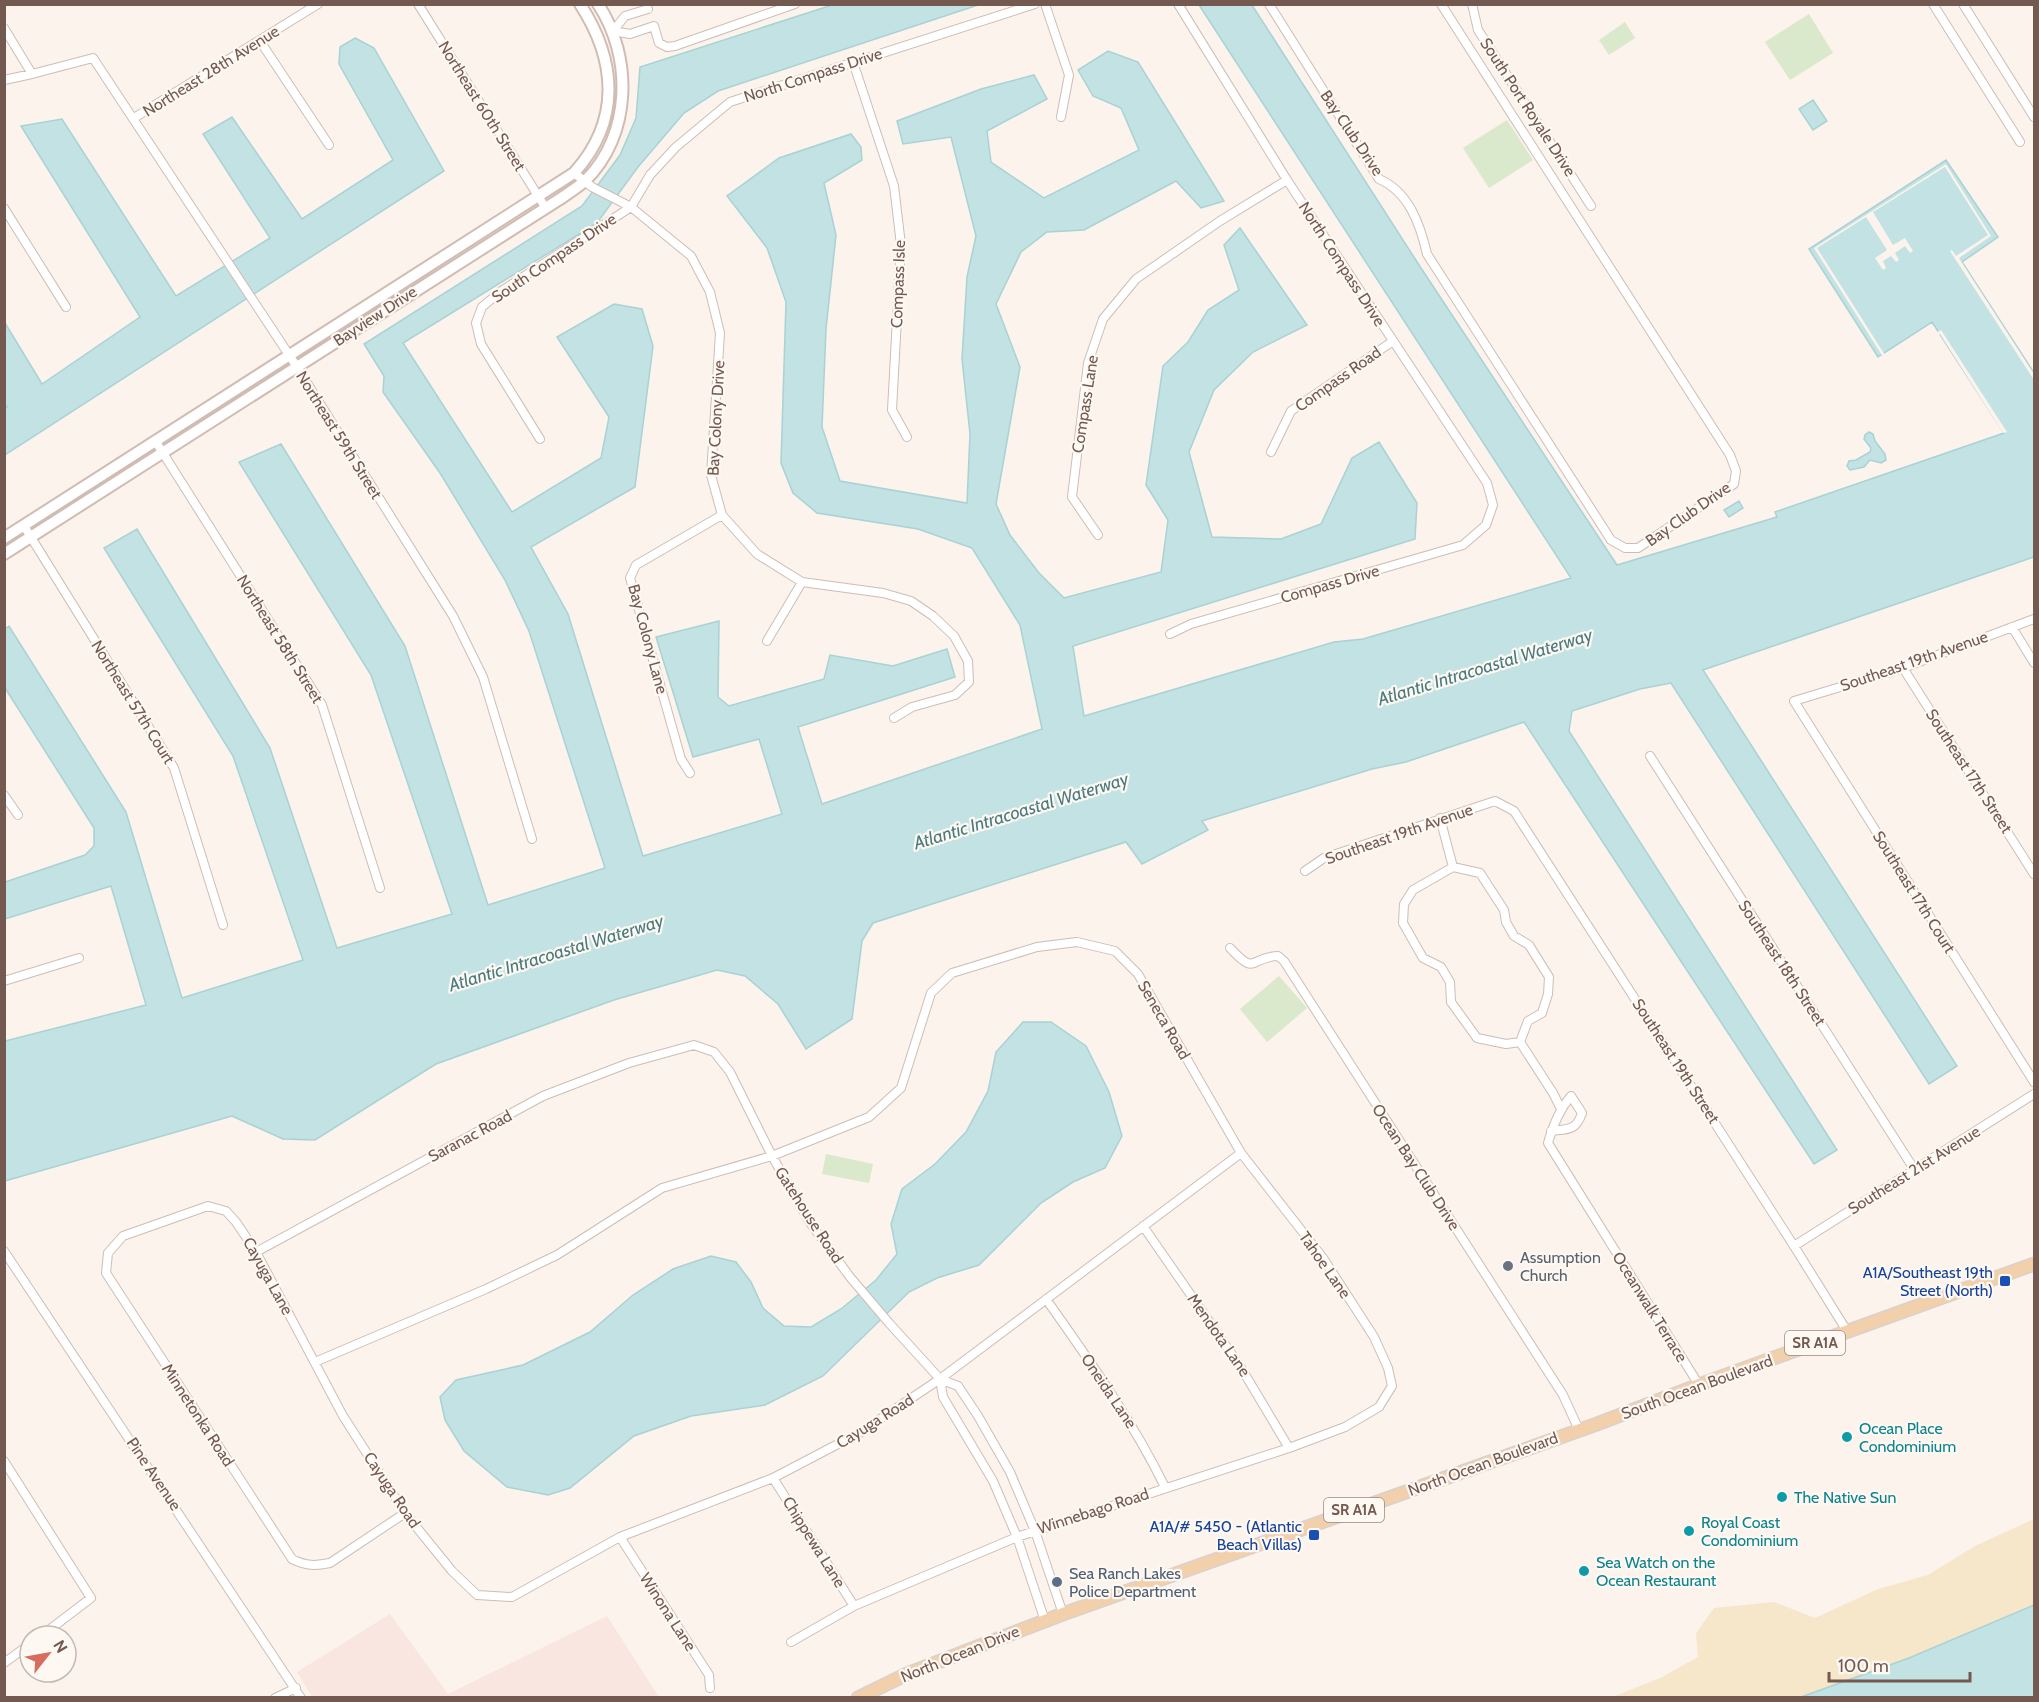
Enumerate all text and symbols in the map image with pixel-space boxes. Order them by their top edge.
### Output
street label: Northeast 28th Avenue [139,21,283,121]
street label: South Port Royale Drive [1476,34,1580,180]
street label: Northeast 60th Street [434,38,530,175]
street label: North Compass Drive [741,44,885,106]
street label: Bay Club Drive [1316,87,1388,179]
street label: North Compass Drive [1295,198,1389,330]
street label: South Compass Drive [488,209,620,307]
street label: Compass Isle [887,240,909,328]
street label: Bayview Drive [330,282,420,350]
street label: Compass Road [1291,342,1385,416]
street label: Compass Lane [1068,354,1102,454]
street label: Bay Colony Drive [703,360,729,476]
street label: Northeast 59th Street [292,368,386,503]
street label: Bay Club Drive [1642,478,1734,550]
street label: Compass Drive [1278,561,1382,607]
street label: Northeast 58th Street [233,571,327,707]
street label: Bay Colony Lane [624,582,672,696]
water label: Atlantic Intracoastal Waterway [1374,624,1596,710]
street label: Southeast 19th Avenue [1838,627,1990,695]
street label: Northeast 57th Court [87,637,179,768]
street label: Southeast 17th Street [1922,705,2017,837]
water label: Atlantic Intracoastal Waterway [910,768,1132,854]
street label: Southeast 19th Avenue [1323,800,1475,868]
street label: Southeast 17th Court [1869,827,1960,957]
street label: Southeast 18th Street [1734,897,1830,1030]
water label: Atlantic Intracoastal Waterway [445,910,667,996]
street label: Seneca Road [1134,977,1194,1063]
street label: Southeast 19th Street [1628,995,1724,1128]
street label: Ocean Bay Club Drive [1368,1100,1464,1234]
street label: Saranac Road [425,1106,515,1166]
street label: Southeast 21st Avenue [1845,1122,1983,1218]
street label: Gatehouse Road [771,1163,847,1267]
street label: Tahoe Lane [1295,1228,1355,1302]
street label: Cayuga Lane [239,1234,297,1318]
place label: Assumption Church [1520,1248,1601,1285]
street label: Oceanwalk Terrace [1608,1248,1692,1366]
marker: Assumption Church [1501,1259,1515,1273]
place label: A1A/Southeast 19th Street (North) [1863,1263,1993,1300]
marker: A1A/Southeast 19th Street (North) [1998,1274,2012,1288]
street label: Mendota Lane [1183,1290,1255,1380]
road number: SR A1A [1785,1331,1845,1355]
street label: Oneida Lane [1077,1350,1141,1432]
street label: South Ocean Boulevard [1619,1351,1775,1423]
street label: Minnetonka Road [158,1360,238,1470]
street label: Cayuga Road [833,1390,917,1452]
place label: Ocean Place Condominium [1859,1419,1956,1456]
street label: North Ocean Boulevard [1405,1428,1561,1500]
marker: Ocean Place Condominium [1840,1430,1854,1444]
street label: Pine Avenue [123,1434,185,1514]
street label: Cayuga Road [360,1448,424,1532]
street label: Winnebago Road [1035,1484,1151,1538]
place label: The Native Sun [1794,1488,1896,1507]
marker: The Native Sun [1775,1490,1789,1504]
street label: Chippewa Lane [778,1493,850,1591]
road number: SR A1A [1324,1498,1384,1522]
place label: Royal Coast Condominium [1701,1513,1798,1550]
place label: A1A/# 5450 - (Atlantic Beach Villas) [1149,1517,1302,1554]
marker: Royal Coast Condominium [1682,1524,1696,1538]
marker: A1A/# 5450 - (Atlantic Beach Villas) [1307,1528,1321,1542]
place label: Sea Watch on the Ocean Restaurant [1596,1553,1717,1590]
place label: Sea Ranch Lakes Police Department [1069,1564,1197,1601]
marker: Sea Watch on the Ocean Restaurant [1577,1564,1591,1578]
street label: Winona Lane [636,1569,700,1655]
marker: Sea Ranch Lakes Police Department [1050,1575,1064,1589]
street label: North Ocean Drive [898,1622,1022,1686]
north arrow [18,1624,78,1684]
text: N [49,1637,71,1656]
scale bar [1829,1645,1970,1683]
text: 100 m [1838,1655,1889,1677]

